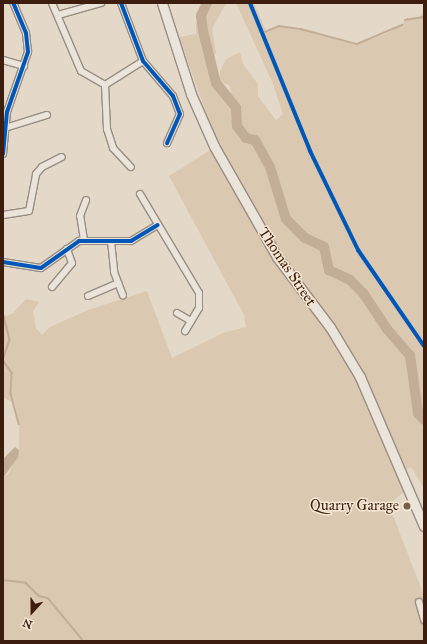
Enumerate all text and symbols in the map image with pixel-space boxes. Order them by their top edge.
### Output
street label: Thomas Street [254,224,320,310]
place label: Quarry Garage [310,497,399,515]
marker: Quarry Garage [402,501,412,511]
north arrow [12,592,52,632]
text: N [21,616,34,631]

